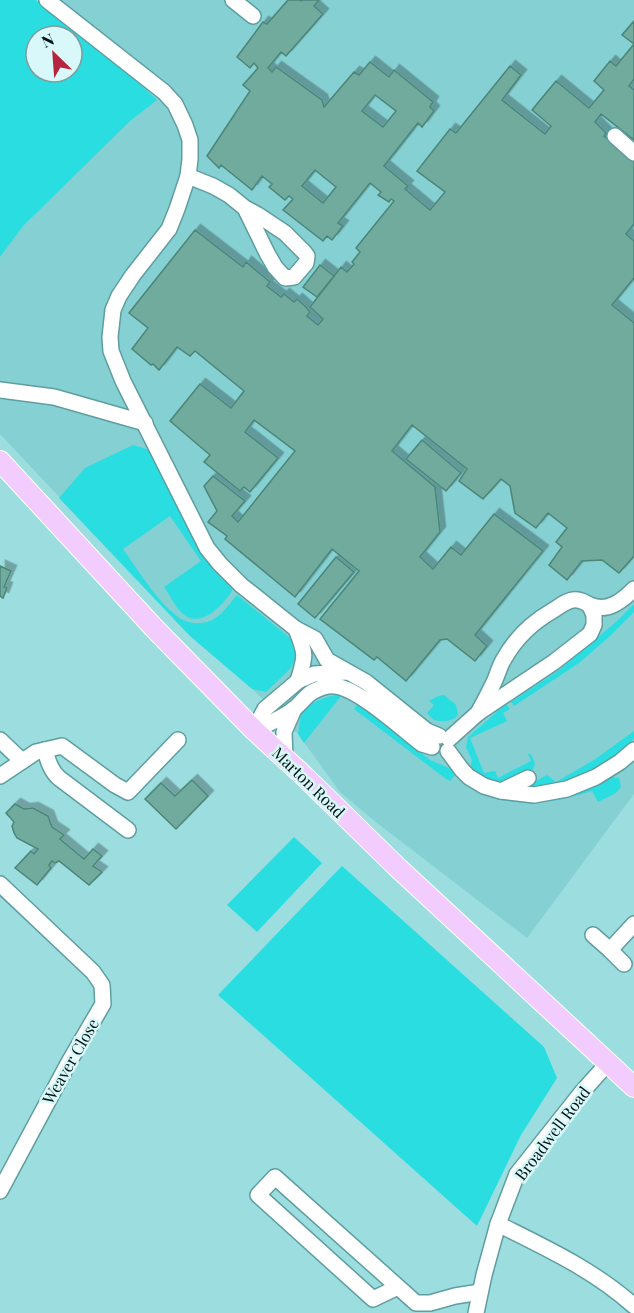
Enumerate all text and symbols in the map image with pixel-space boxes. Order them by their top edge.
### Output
north arrow [24,24,84,84]
text: N [38,28,58,52]
street label: Marton Road [268,742,350,822]
street label: Weaver Close [37,1014,103,1108]
street label: Broadwell Road [510,1082,594,1184]

